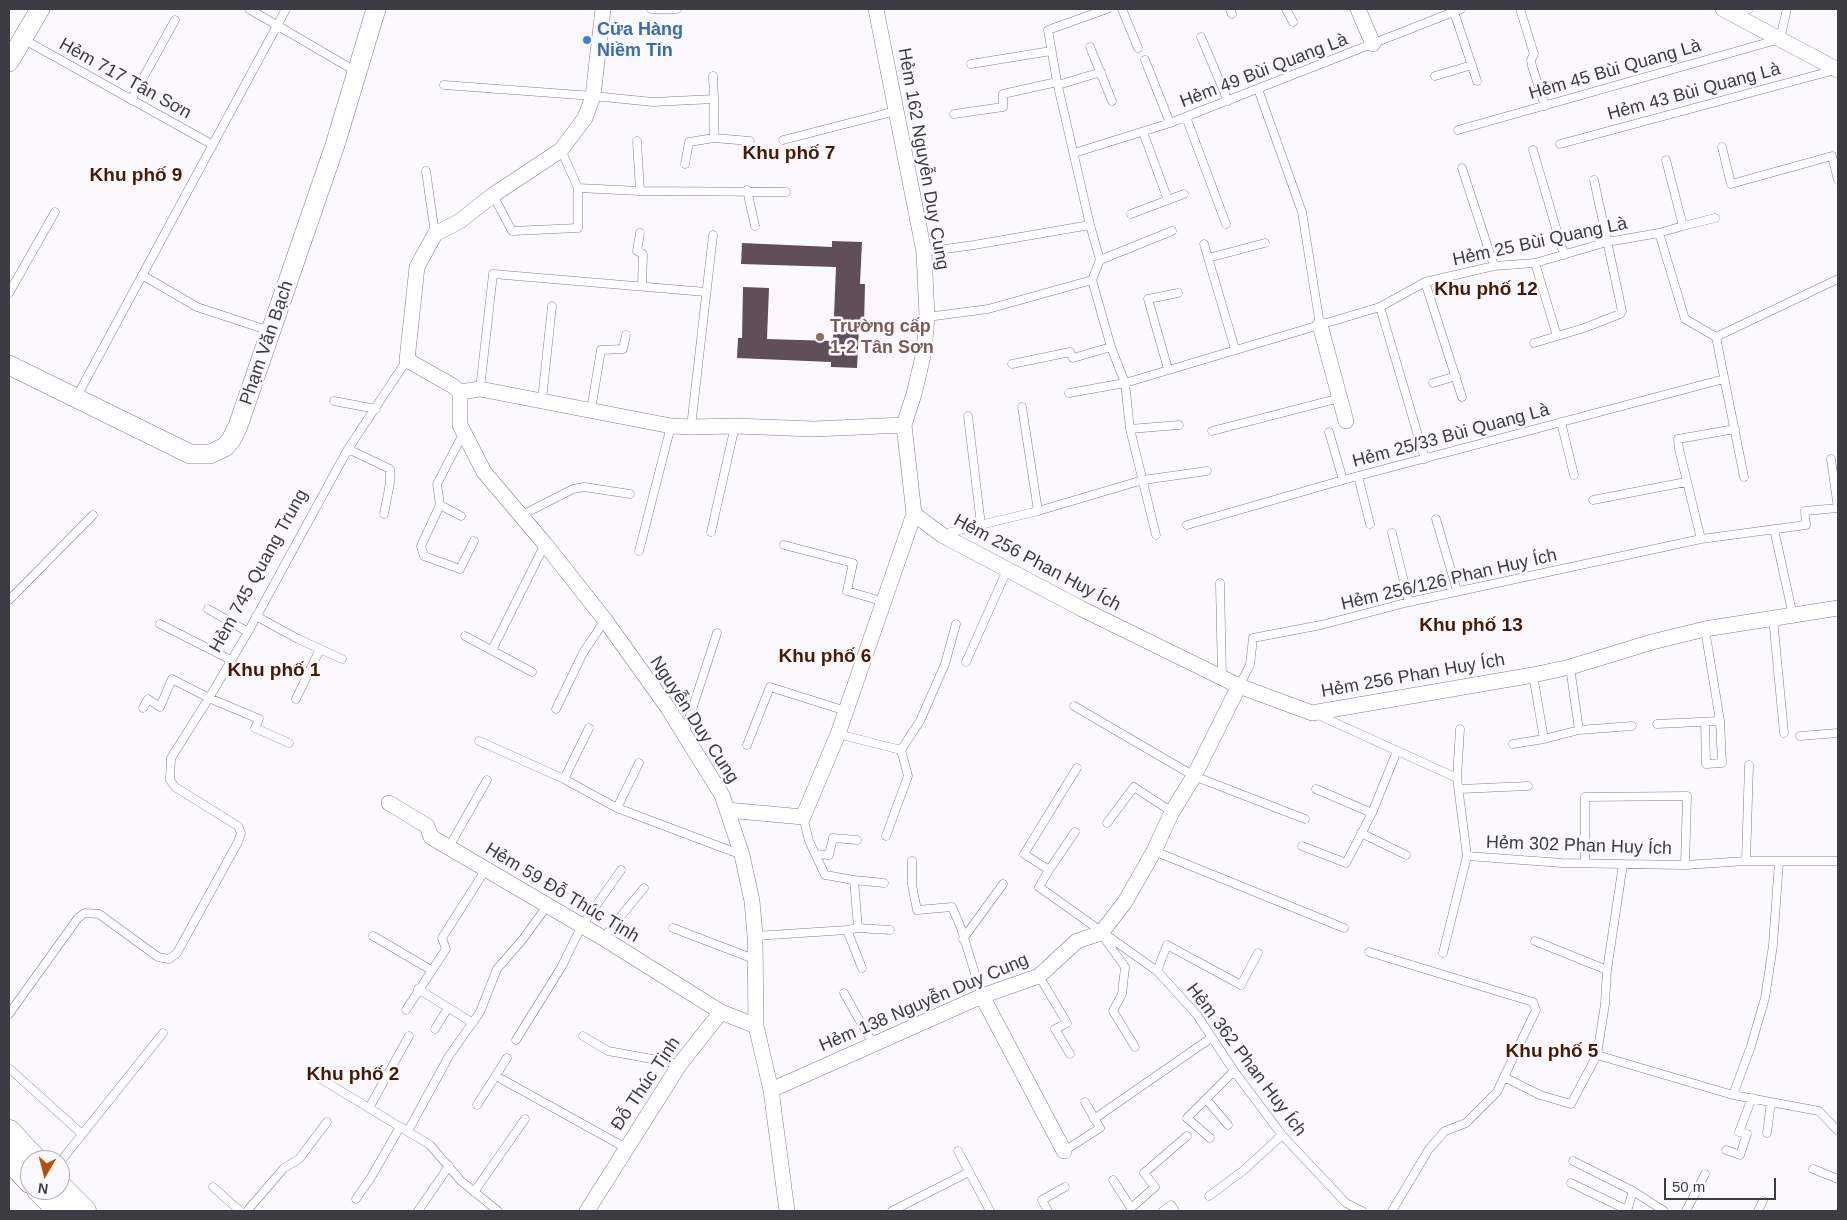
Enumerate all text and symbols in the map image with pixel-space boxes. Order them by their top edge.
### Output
place label: Cửa Hàng Niềm Tin [597,19,683,62]
street label: Hẻm 49 Bùi Quang Là [1177,29,1351,113]
street label: Hẻm 717 Tân Sơn [55,34,195,124]
marker: Cửa Hàng Niềm Tin [581,34,593,46]
street label: Hẻm 45 Bùi Quang Là [1526,35,1704,105]
street label: Hẻm 162 Nguyễn Duy Cung [893,46,953,272]
street label: Hẻm 43 Bùi Quang Là [1605,59,1783,125]
district label: Khu phố 7 [743,143,835,165]
district label: Khu phố 9 [90,165,182,187]
street label: Hẻm 25 Bùi Quang Là [1451,213,1629,271]
street label: Phạm Văn Bạch [236,278,298,408]
district label: Khu phố 12 [1434,279,1538,301]
place label: Trường cấp 1-2 Tân Sơn [830,316,934,358]
marker: Trường cấp 1-2 Tân Sơn [814,331,826,343]
street label: Hẻm 25/33 Bùi Quang Là [1350,399,1552,473]
street label: Hẻm 745 Quang Trung [205,486,313,656]
street label: Hẻm 256 Phan Huy Ích [950,510,1124,616]
street label: Hẻm 256/126 Phan Huy Ích [1339,545,1559,615]
district label: Khu phố 13 [1419,615,1523,637]
district label: Khu phố 6 [779,646,871,668]
street label: Hẻm 256 Phan Huy Ích [1319,649,1507,703]
street label: Nguyễn Duy Cung [645,652,743,788]
district label: Khu phố 1 [228,660,320,682]
street label: Hẻm 302 Phan Huy Ích [1486,832,1672,860]
street label: Hẻm 59 Đỗ Thúc Tịnh [481,838,643,948]
street label: Hẻm 138 Nguyễn Duy Cung [816,949,1032,1057]
street label: Hẻm 362 Phan Huy Ích [1181,979,1311,1141]
street label: Đỗ Thúc Tịnh [607,1033,685,1135]
district label: Khu phố 5 [1506,1041,1598,1063]
district label: Khu phố 2 [307,1064,399,1086]
north arrow [20,1150,70,1200]
scale bar [1667,1168,1780,1200]
text: 50 m [1672,1178,1705,1195]
text: N [37,1180,49,1197]

